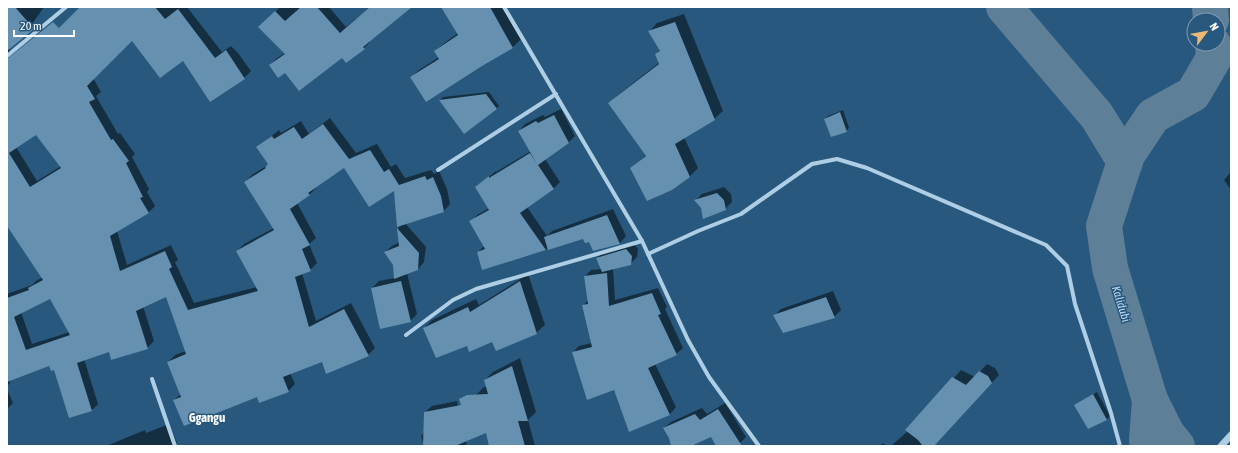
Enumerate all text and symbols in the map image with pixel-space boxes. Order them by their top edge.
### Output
scale bar [14,12,74,38]
north arrow [1186,12,1226,52]
text: 20 m [20,19,42,33]
text: N [1208,21,1221,33]
water label: Kalidubi [1109,284,1133,324]
district label: Ggangu [189,410,225,425]

